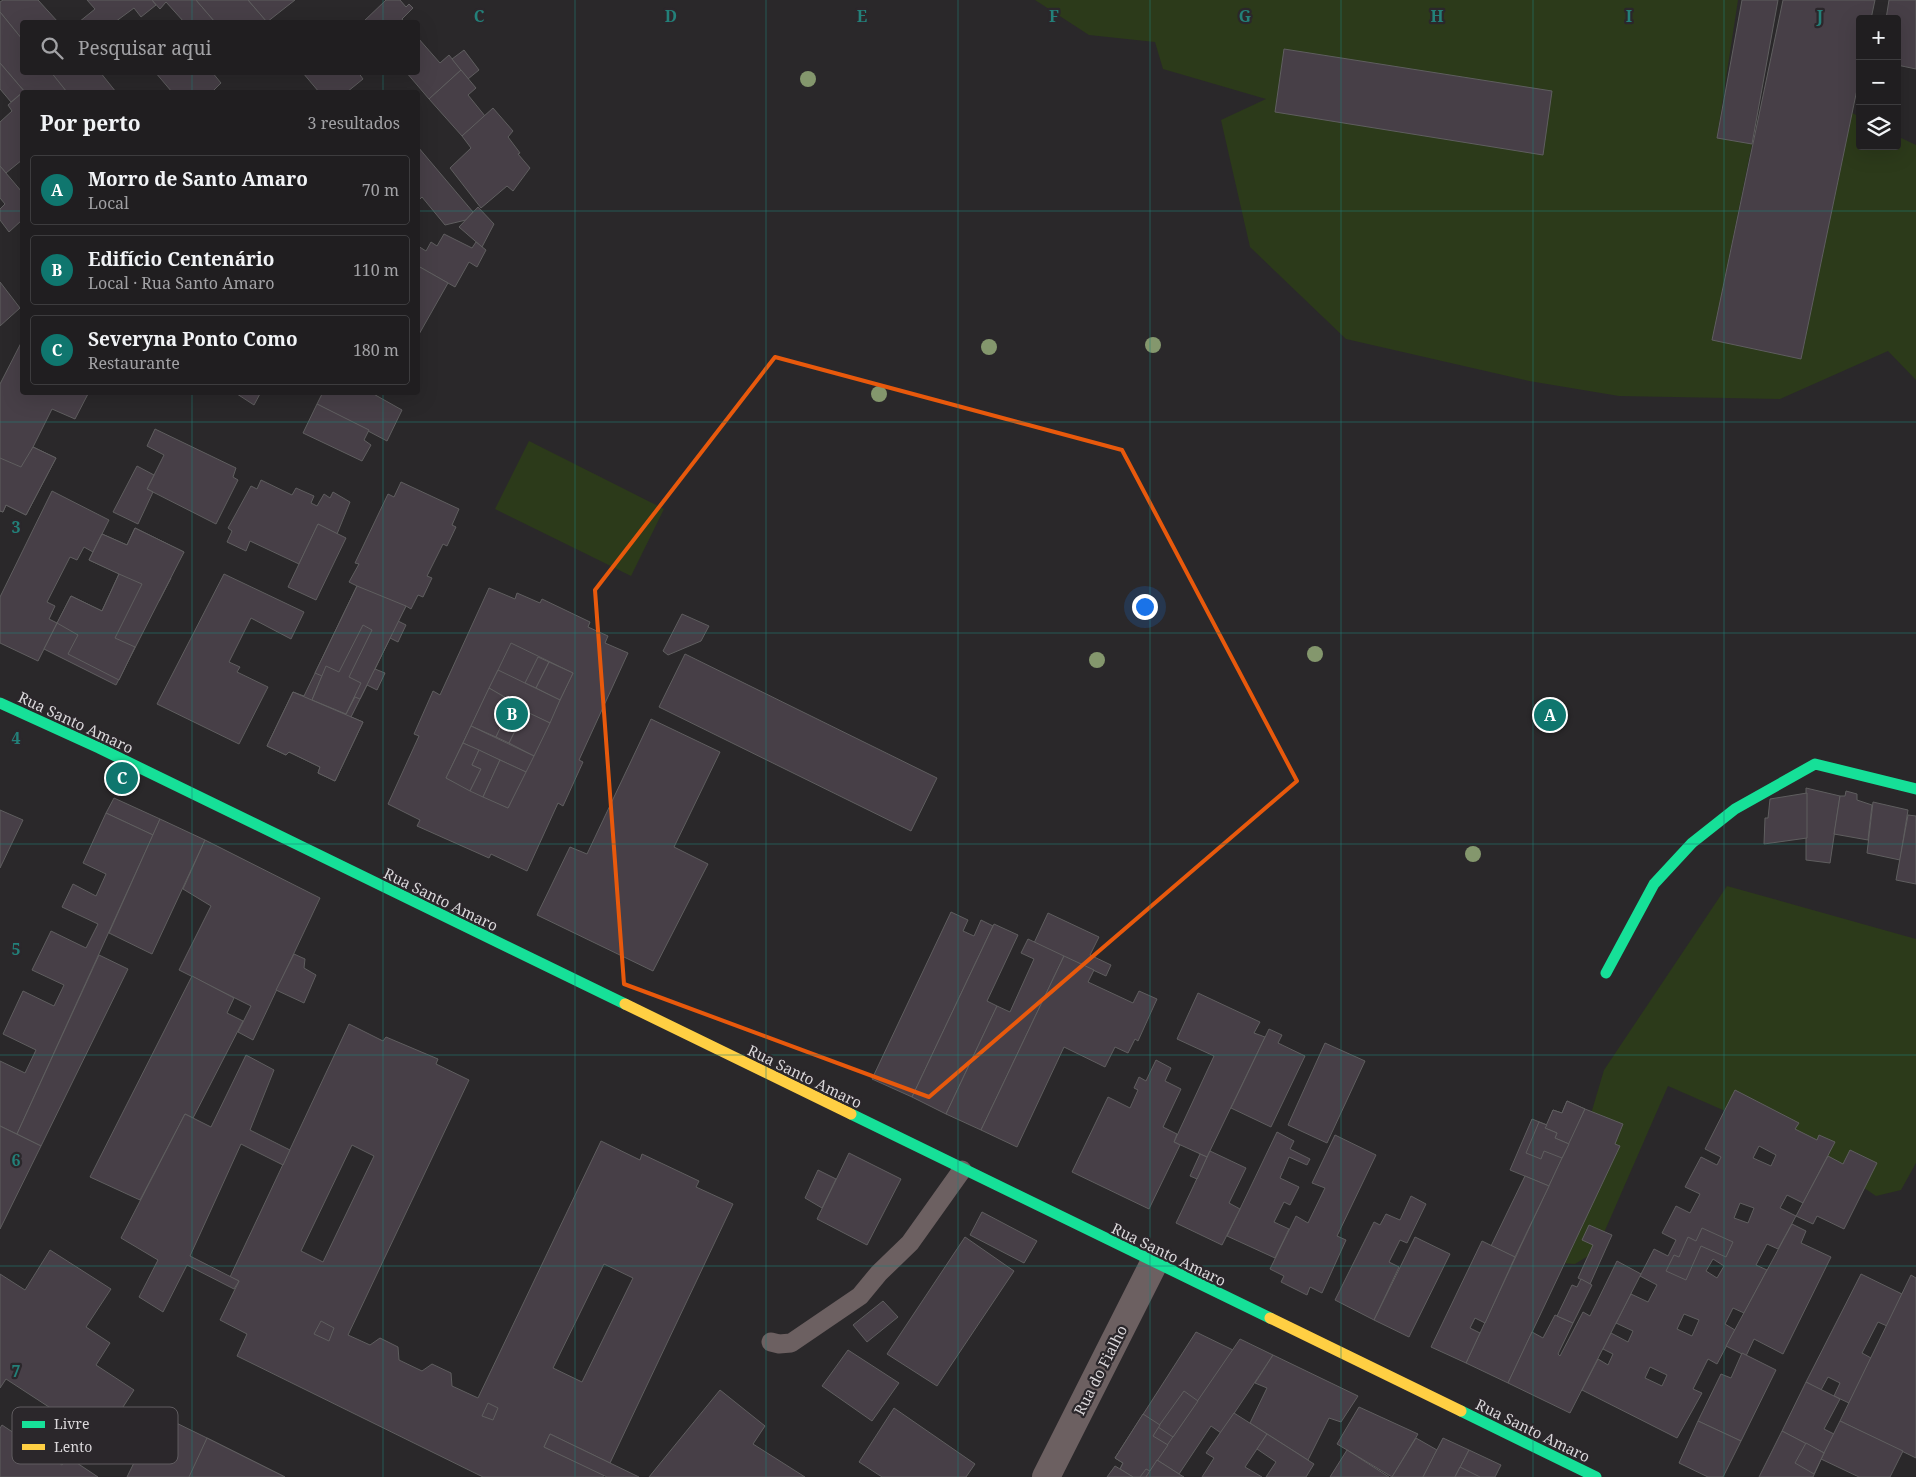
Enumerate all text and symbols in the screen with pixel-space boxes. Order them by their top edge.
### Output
text: C [474,5,485,27]
text: D [665,5,677,27]
text: E [857,5,867,27]
text: F [1049,5,1059,27]
text: G [1239,5,1251,27]
text: H [1430,5,1444,27]
text: I [1626,5,1632,27]
text: J [1816,5,1824,27]
map controls [1856,15,1901,150]
button: + [1856,15,1901,60]
search box [20,20,420,75]
icon: search [38,34,66,62]
text: Pesquisar aqui [78,35,212,61]
button: − [1856,60,1901,105]
button: layers [1856,105,1901,150]
text: Por perto [40,109,141,137]
text: 3 resultados [308,112,400,134]
text: Morro de Santo Amaro [88,166,308,192]
text: A [51,179,63,201]
text: 70 m [362,179,399,201]
text: Local [88,192,129,214]
text: Edifício Centenário [88,246,274,272]
text: B [52,259,62,281]
text: 110 m [353,259,399,281]
text: Local · Rua Santo Amaro [88,272,274,294]
text: Severyna Ponto Como [88,326,298,352]
text: C [52,339,62,361]
text: 180 m [353,339,399,361]
text: Restaurante [88,352,180,374]
text: 3 [11,516,21,538]
your location [1132,594,1158,620]
street label: Rua Santo Amaro [15,687,137,757]
pin: B [496,695,528,733]
pin: A [1534,696,1566,734]
text: 4 [11,727,21,749]
pin: C [106,759,138,797]
street label: Rua Santo Amaro [381,863,501,935]
text: 5 [11,938,21,960]
street label: Rua Santo Amaro [745,1040,865,1112]
text: 6 [11,1149,21,1171]
street label: Rua Santo Amaro [1109,1218,1229,1290]
street label: Rua do Fialho [1069,1322,1131,1418]
text: 7 [11,1360,21,1382]
street label: Rua Santo Amaro [1473,1394,1593,1466]
legend [12,1407,178,1464]
text: Livre [54,1414,89,1433]
text: Lento [54,1437,92,1456]

